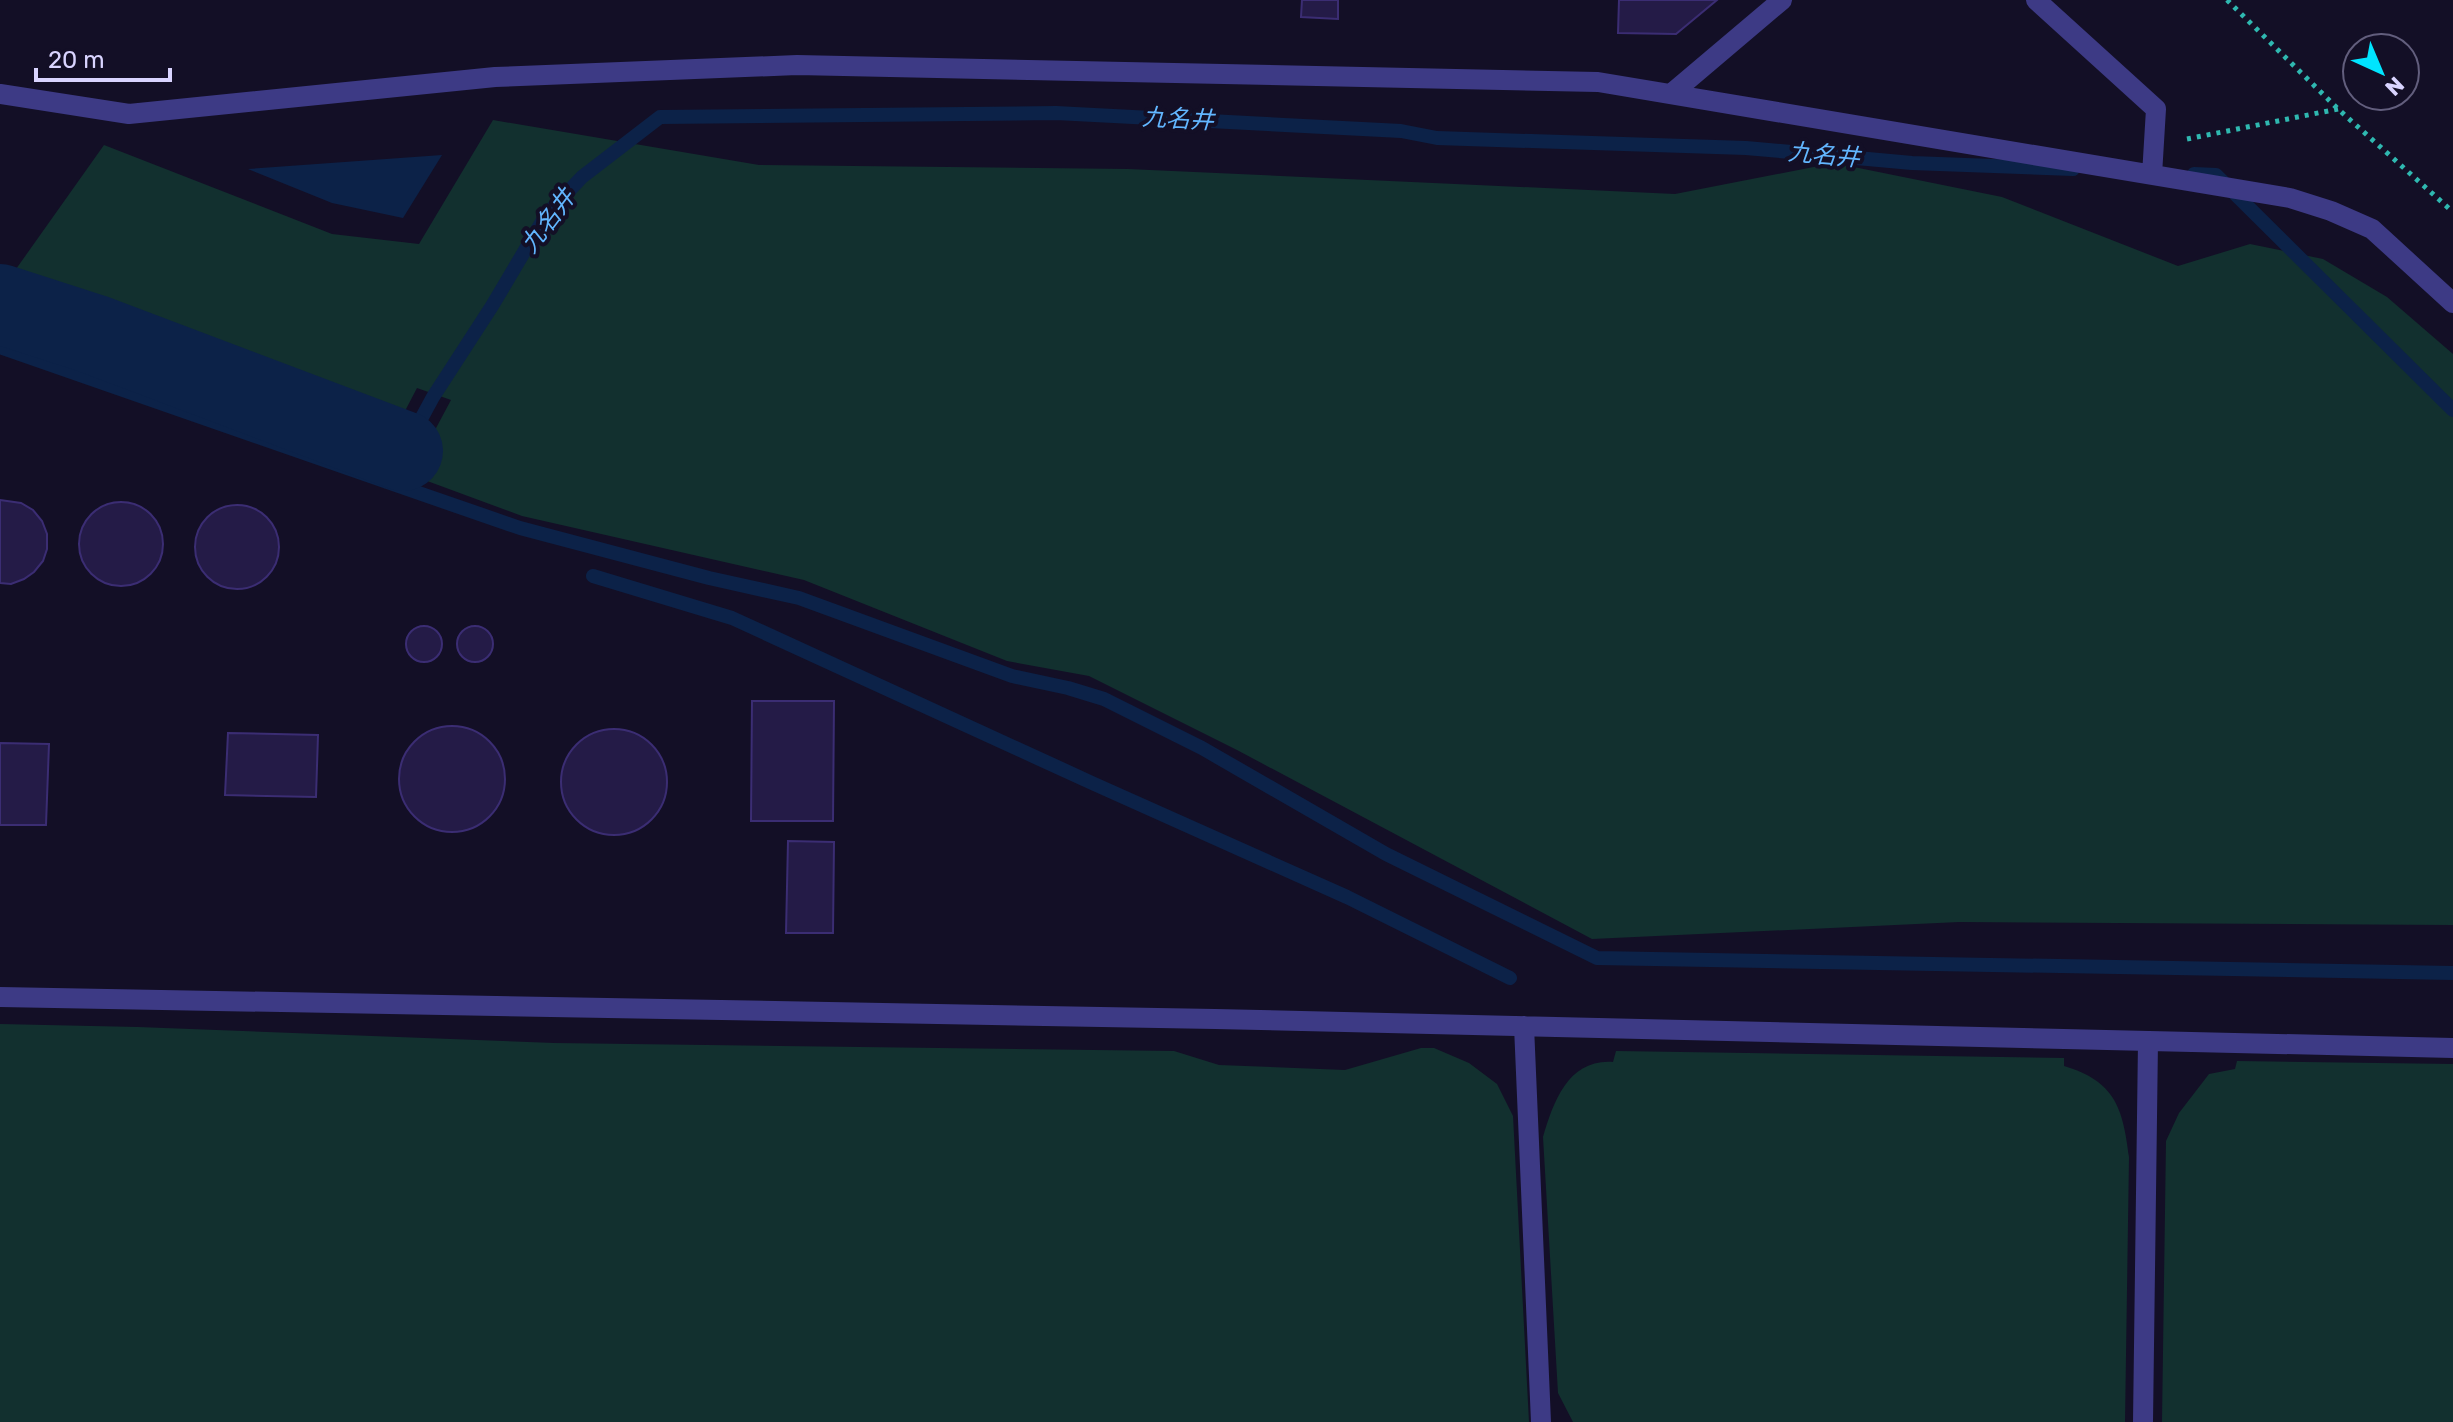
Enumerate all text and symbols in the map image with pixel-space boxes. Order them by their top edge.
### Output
scale bar [36,32,170,82]
north arrow [2341,32,2421,112]
text: 20 m [48,46,105,74]
text: N [2379,71,2410,101]
water label: 九名井 [1141,103,1217,135]
water label: 九名井 [1787,138,1863,172]
water label: 九名井 [515,182,582,258]

